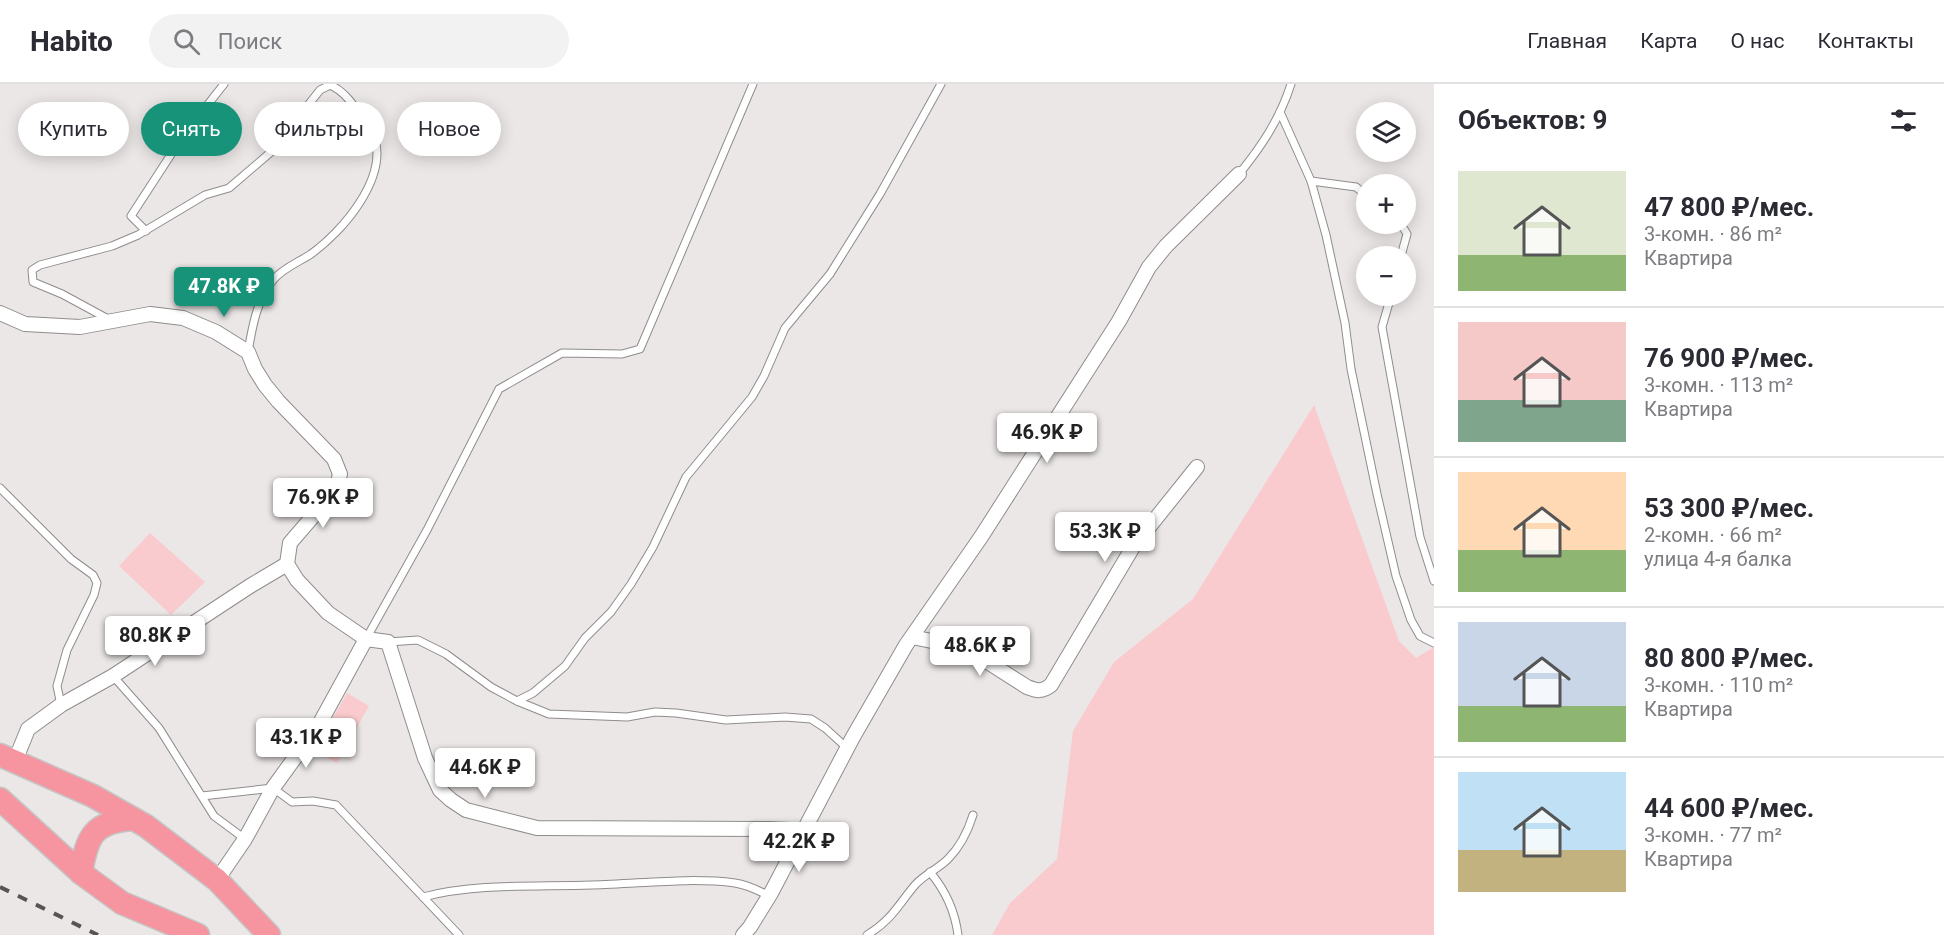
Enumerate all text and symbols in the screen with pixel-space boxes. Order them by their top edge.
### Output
search box [149,14,569,68]
text: Habito [30,25,113,58]
icon: search [170,25,203,58]
text: Поиск [218,29,282,54]
text: Главная [1527,29,1607,53]
text: Карта [1640,29,1697,53]
text: О нас [1730,29,1785,53]
text: Контакты [1818,29,1914,53]
chip: Купить [18,102,129,156]
chip: Снять [141,102,242,156]
chip: Фильтры [254,102,385,156]
chip: Новое [397,102,501,156]
map controls [1356,102,1416,306]
button: layers [1356,102,1416,162]
icon: filters [1887,104,1920,137]
text: Объектов: 9 [1458,105,1607,135]
button: + [1356,174,1416,234]
text: 47 800 ₽/мес. [1644,192,1814,222]
icon: home [1506,195,1578,267]
text: 3-комн. · 86 m² [1644,222,1782,246]
button: − [1356,246,1416,306]
text: Квартира [1644,246,1733,270]
pin: 47.8K ₽ [169,267,279,318]
text: 47.8K ₽ [188,274,260,298]
text: 76 900 ₽/мес. [1644,343,1814,373]
icon: home [1506,346,1578,418]
text: 3-комн. · 113 m² [1644,373,1793,397]
text: Квартира [1644,397,1733,421]
pin: 46.9K ₽ [992,413,1102,464]
text: 46.9K ₽ [1011,420,1083,444]
pin: 76.9K ₽ [268,478,378,529]
text: 76.9K ₽ [287,485,359,509]
text: 53 300 ₽/мес. [1644,493,1814,523]
icon: home [1506,496,1578,568]
pin: 53.3K ₽ [1050,512,1160,563]
text: 53.3K ₽ [1069,519,1141,543]
text: 2-комн. · 66 m² [1644,523,1782,547]
text: улица 4-я балка [1644,547,1792,571]
pin: 80.8K ₽ [100,616,210,667]
text: 80.8K ₽ [119,623,191,647]
pin: 48.6K ₽ [925,626,1035,677]
text: 48.6K ₽ [944,633,1016,657]
text: 80 800 ₽/мес. [1644,643,1814,673]
icon: home [1506,646,1578,718]
text: 3-комн. · 110 m² [1644,673,1793,697]
text: Квартира [1644,697,1733,721]
pin: 43.1K ₽ [251,718,361,769]
text: 43.1K ₽ [270,725,342,749]
pin: 44.6K ₽ [430,748,540,799]
text: 44.6K ₽ [449,755,521,779]
text: 44 600 ₽/мес. [1644,793,1814,823]
icon: home [1506,796,1578,868]
pin: 42.2K ₽ [744,822,854,873]
text: 3-комн. · 77 m² [1644,823,1782,847]
text: 42.2K ₽ [763,829,835,853]
text: Квартира [1644,847,1733,871]

